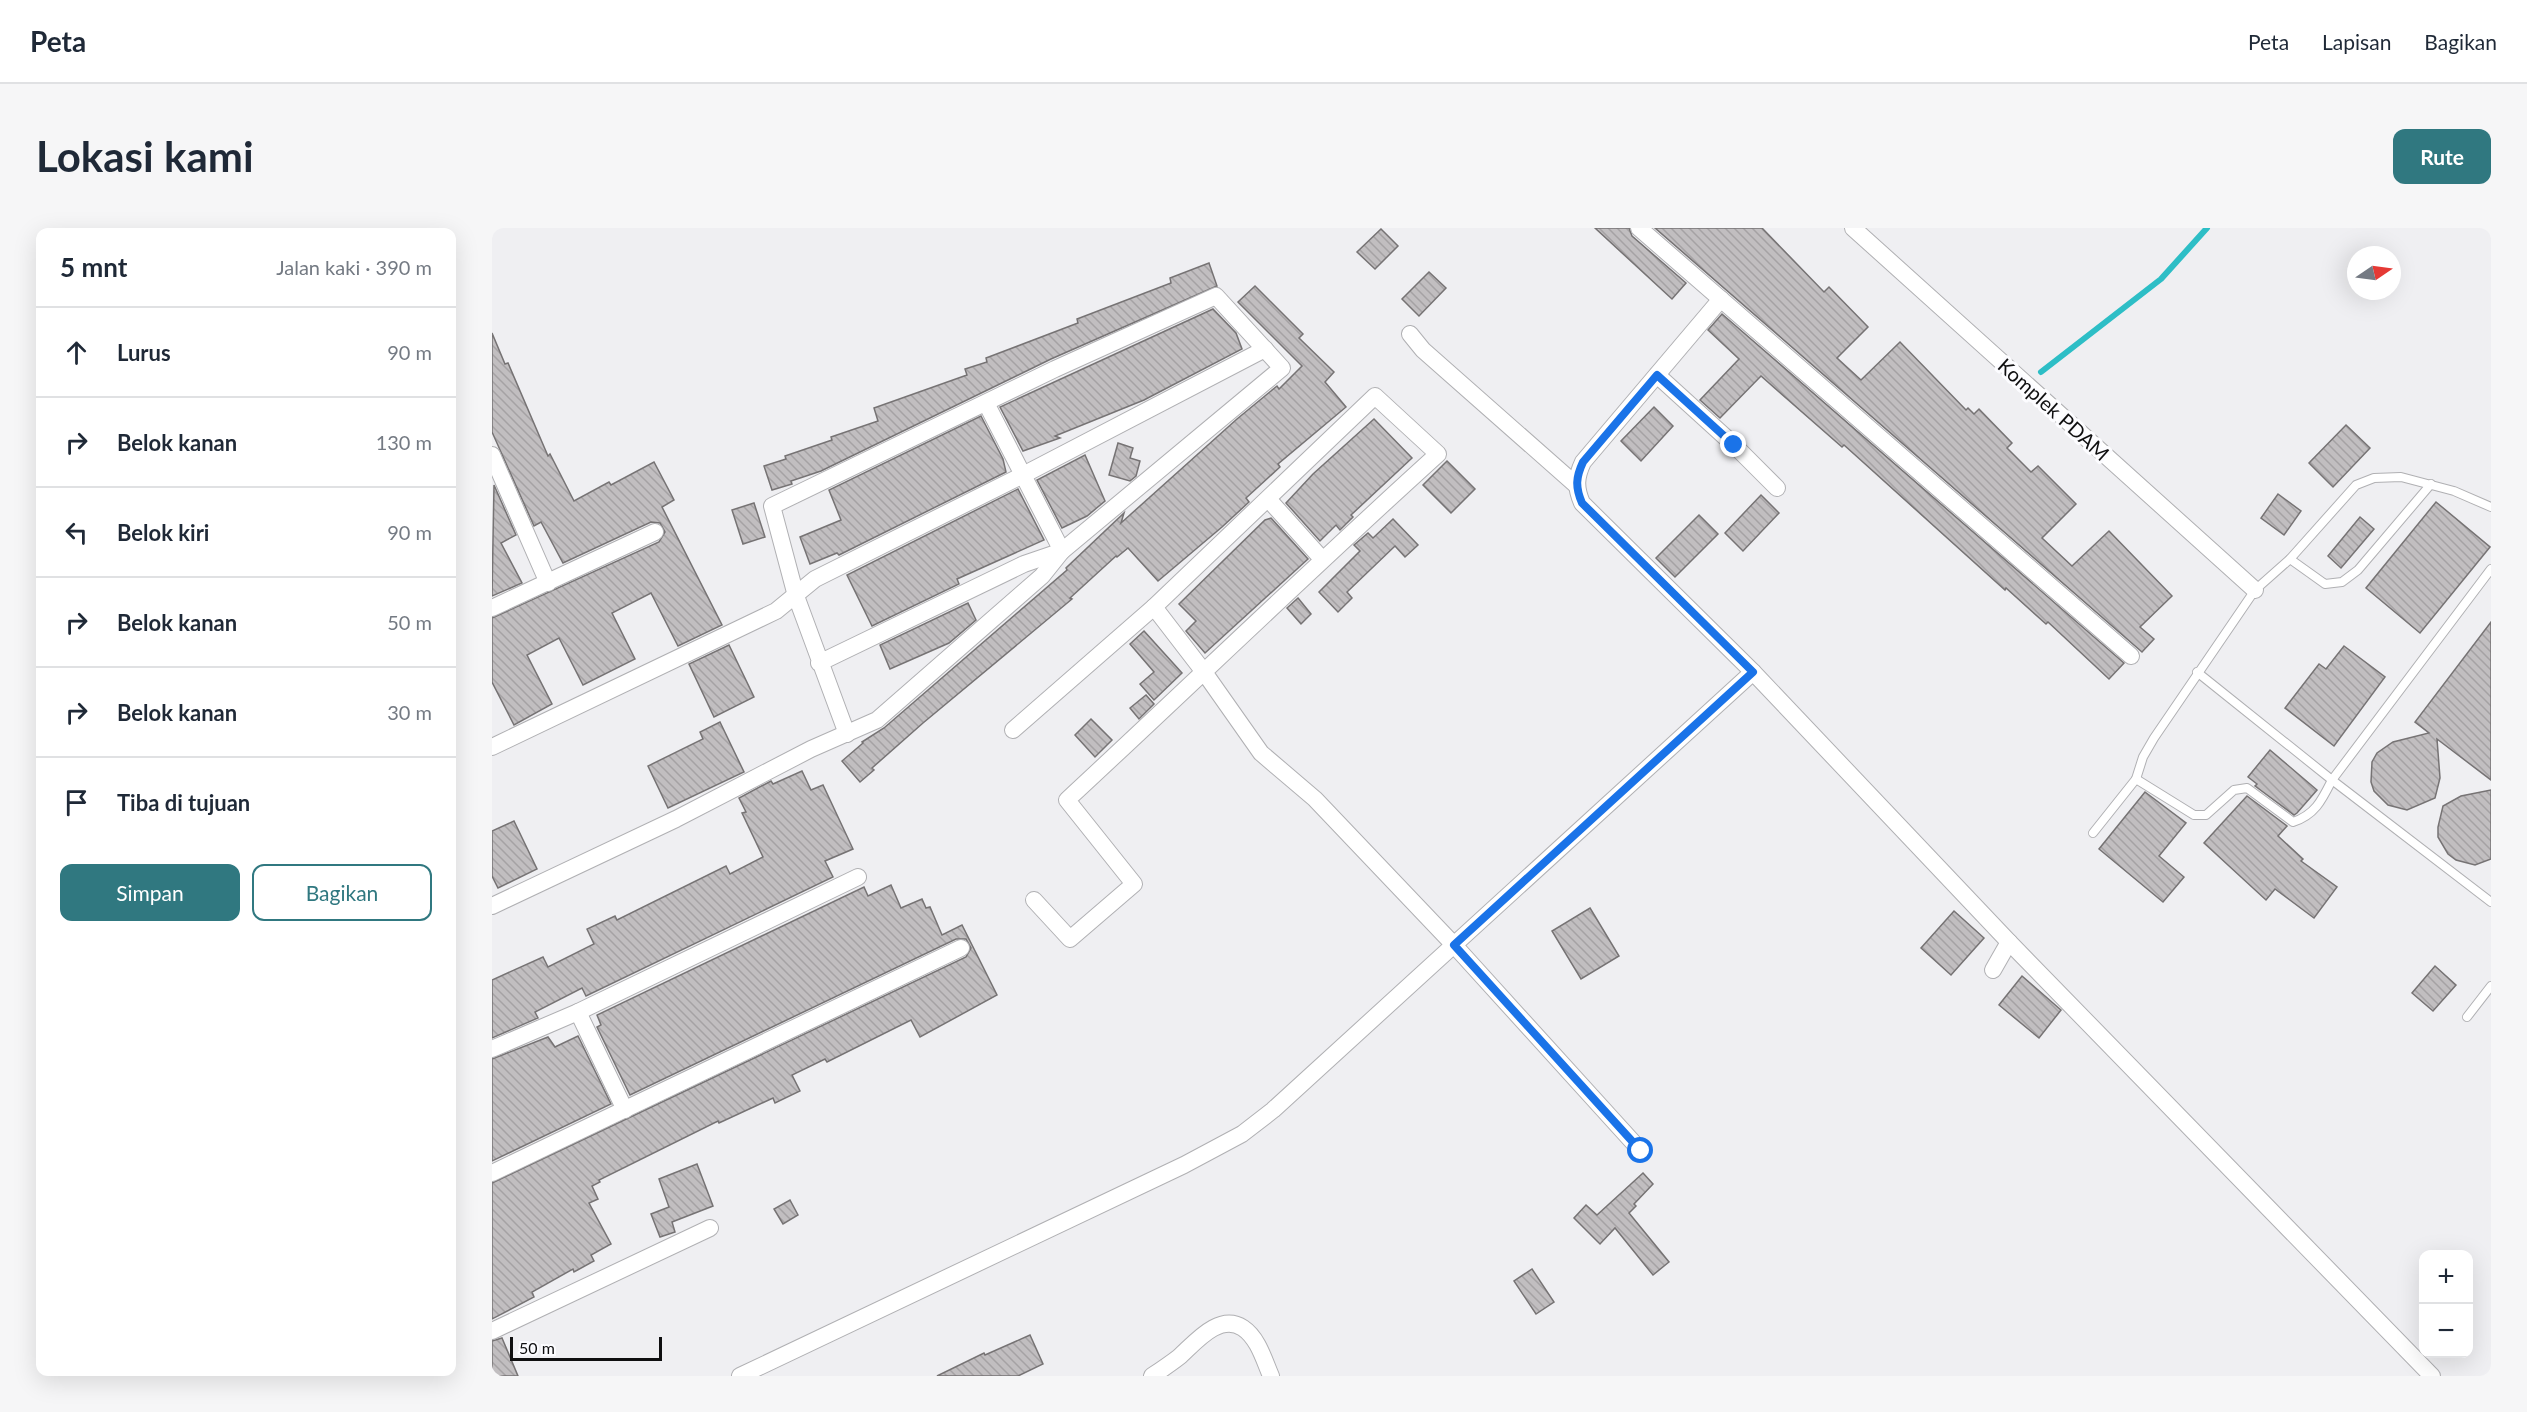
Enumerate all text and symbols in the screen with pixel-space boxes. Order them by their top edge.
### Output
text: Peta [30,24,86,58]
text: Peta [2248,29,2289,54]
text: Lapisan [2322,29,2391,54]
text: Bagikan [2424,29,2497,54]
button: Rute [2393,129,2491,184]
text: Lokasi kami [36,131,254,181]
north arrow [2347,246,2401,300]
text: 5 mnt [60,251,127,283]
text: Jalan kaki · 390 m [276,255,432,279]
icon: ahead [60,336,93,369]
text: Lurus [117,339,171,366]
text: 90 m [387,340,432,364]
street label: Komplek PDAM [1994,353,2114,465]
icon: right [60,426,93,459]
text: Belok kanan [117,429,237,456]
text: 130 m [376,430,432,454]
route end [1720,431,1746,457]
icon: left [60,516,93,549]
text: Belok kiri [117,519,209,546]
text: 90 m [387,520,432,544]
icon: right [60,606,93,639]
text: Belok kanan [117,609,237,636]
text: 50 m [387,610,432,634]
icon: right [60,696,93,729]
text: Belok kanan [117,699,237,726]
text: 30 m [387,700,432,724]
icon: arrive [60,786,93,819]
text: Tiba di tujuan [117,789,250,816]
button: Simpan [60,864,240,921]
button: Bagikan [252,864,432,921]
route start [1627,1137,1653,1163]
map controls [2419,1250,2473,1358]
button: + [2419,1250,2473,1304]
button: − [2419,1304,2473,1358]
scale bar [510,1334,662,1362]
text: 50 m [519,1338,555,1357]

